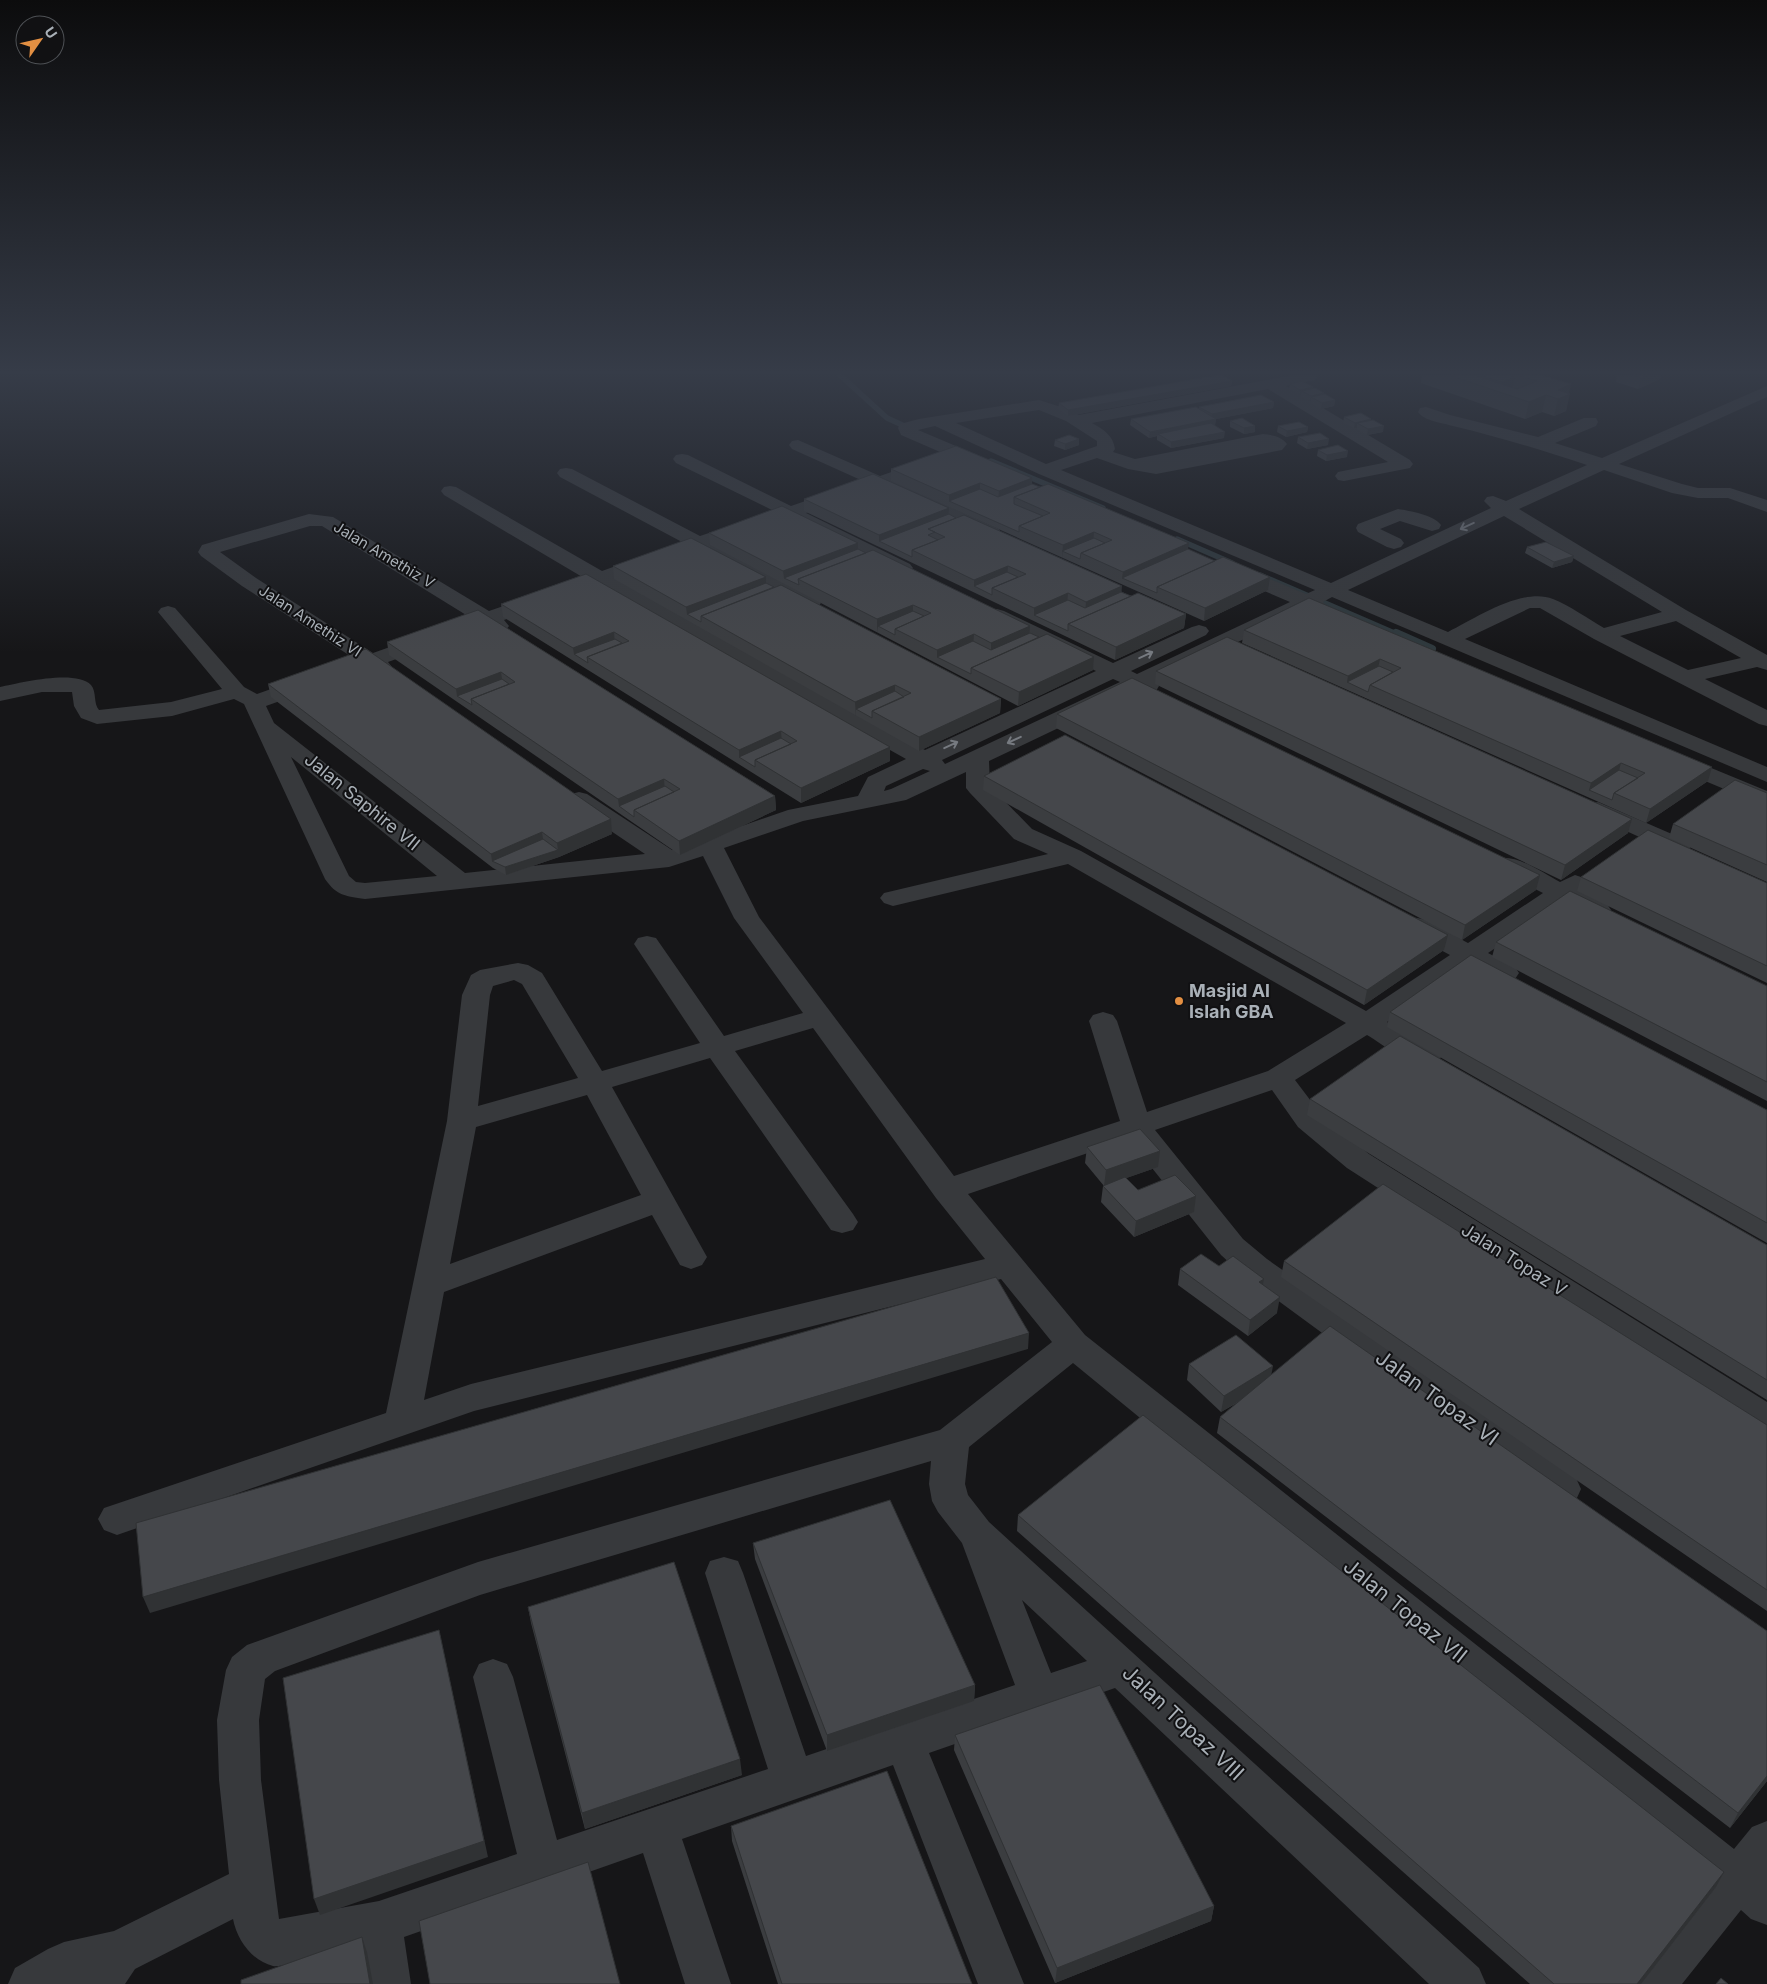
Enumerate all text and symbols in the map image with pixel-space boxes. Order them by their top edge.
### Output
north arrow [15,15,65,65]
text: U [41,23,61,41]
street label: Jalan Amethiz V [330,517,438,592]
one-way arrow [1460,521,1475,531]
street label: Jalan Amethiz VI [255,580,365,661]
one-way arrow [1138,650,1153,660]
one-way arrow [1007,736,1022,746]
one-way arrow [943,740,958,750]
street label: Jalan Saphire VII [300,749,424,855]
place label: Masjid Al Islah GBA [1189,980,1274,1022]
marker: Masjid Al Islah GBA [1173,995,1185,1007]
street label: Jalan Topaz V [1458,1219,1571,1300]
street label: Jalan Topaz VI [1371,1345,1504,1451]
street label: Jalan Topaz VII [1339,1553,1472,1668]
street label: Jalan Topaz VIII [1117,1660,1249,1785]

